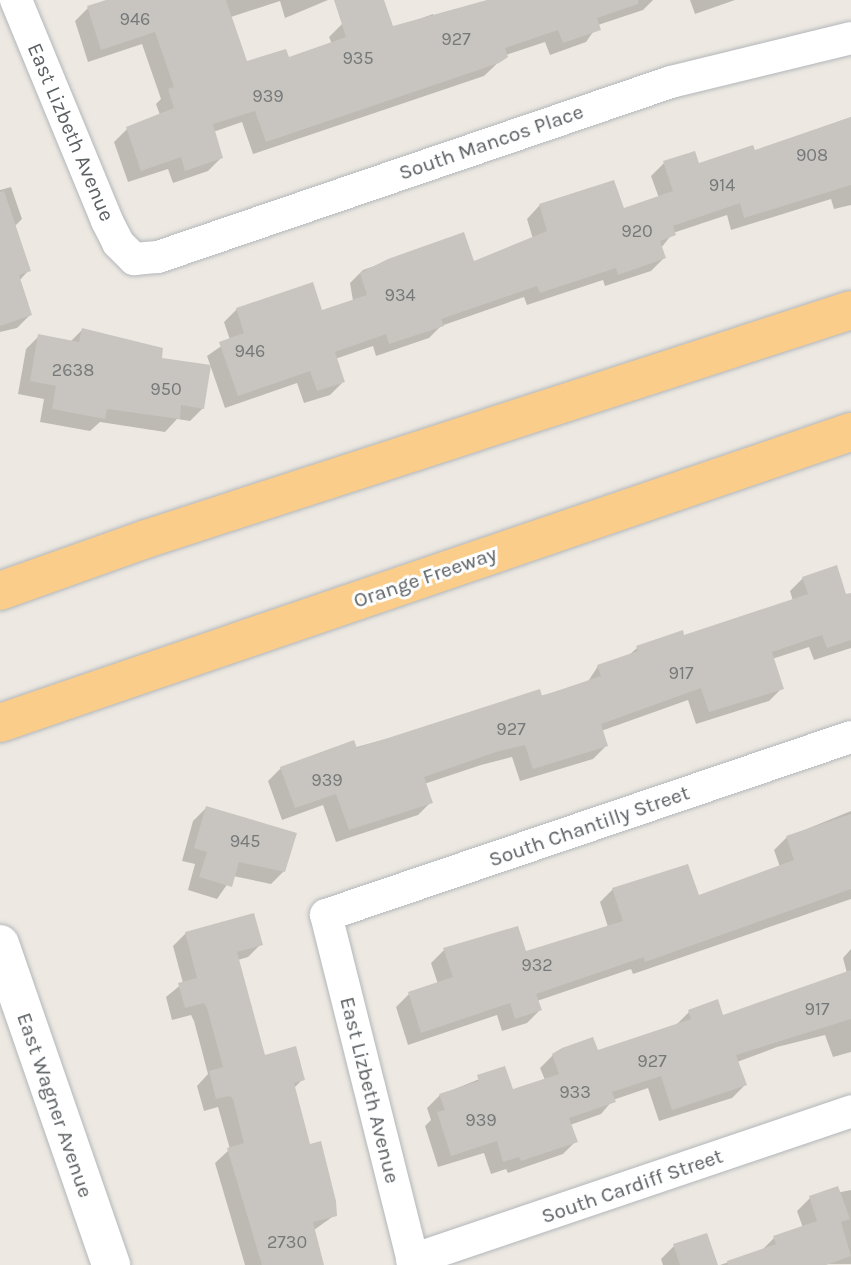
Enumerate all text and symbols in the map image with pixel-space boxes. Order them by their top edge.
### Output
house number: 946 [120,8,150,30]
house number: 927 [441,28,471,50]
street label: East Lizbeth Avenue [22,39,120,225]
house number: 935 [342,47,374,69]
house number: 939 [252,85,284,107]
street label: South Mancos Place [395,99,587,185]
house number: 908 [796,144,828,166]
house number: 914 [709,174,735,196]
house number: 920 [621,220,653,242]
house number: 934 [384,284,416,306]
house number: 946 [235,340,265,362]
house number: 2638 [52,359,94,381]
house number: 950 [150,378,182,400]
street label: Orange Freeway [350,541,500,613]
house number: 917 [669,662,693,684]
house number: 927 [496,718,526,740]
house number: 939 [311,769,343,791]
street label: South Chantilly Street [485,780,693,872]
house number: 945 [230,830,260,852]
house number: 932 [521,954,553,976]
street label: East Lizbeth Avenue [335,994,405,1186]
house number: 917 [805,998,829,1020]
street label: East Wagner Avenue [12,1009,98,1201]
house number: 927 [637,1050,667,1072]
house number: 933 [559,1081,591,1103]
house number: 939 [465,1109,497,1131]
street label: South Cardiff Street [538,1143,726,1229]
house number: 2730 [267,1231,307,1253]

